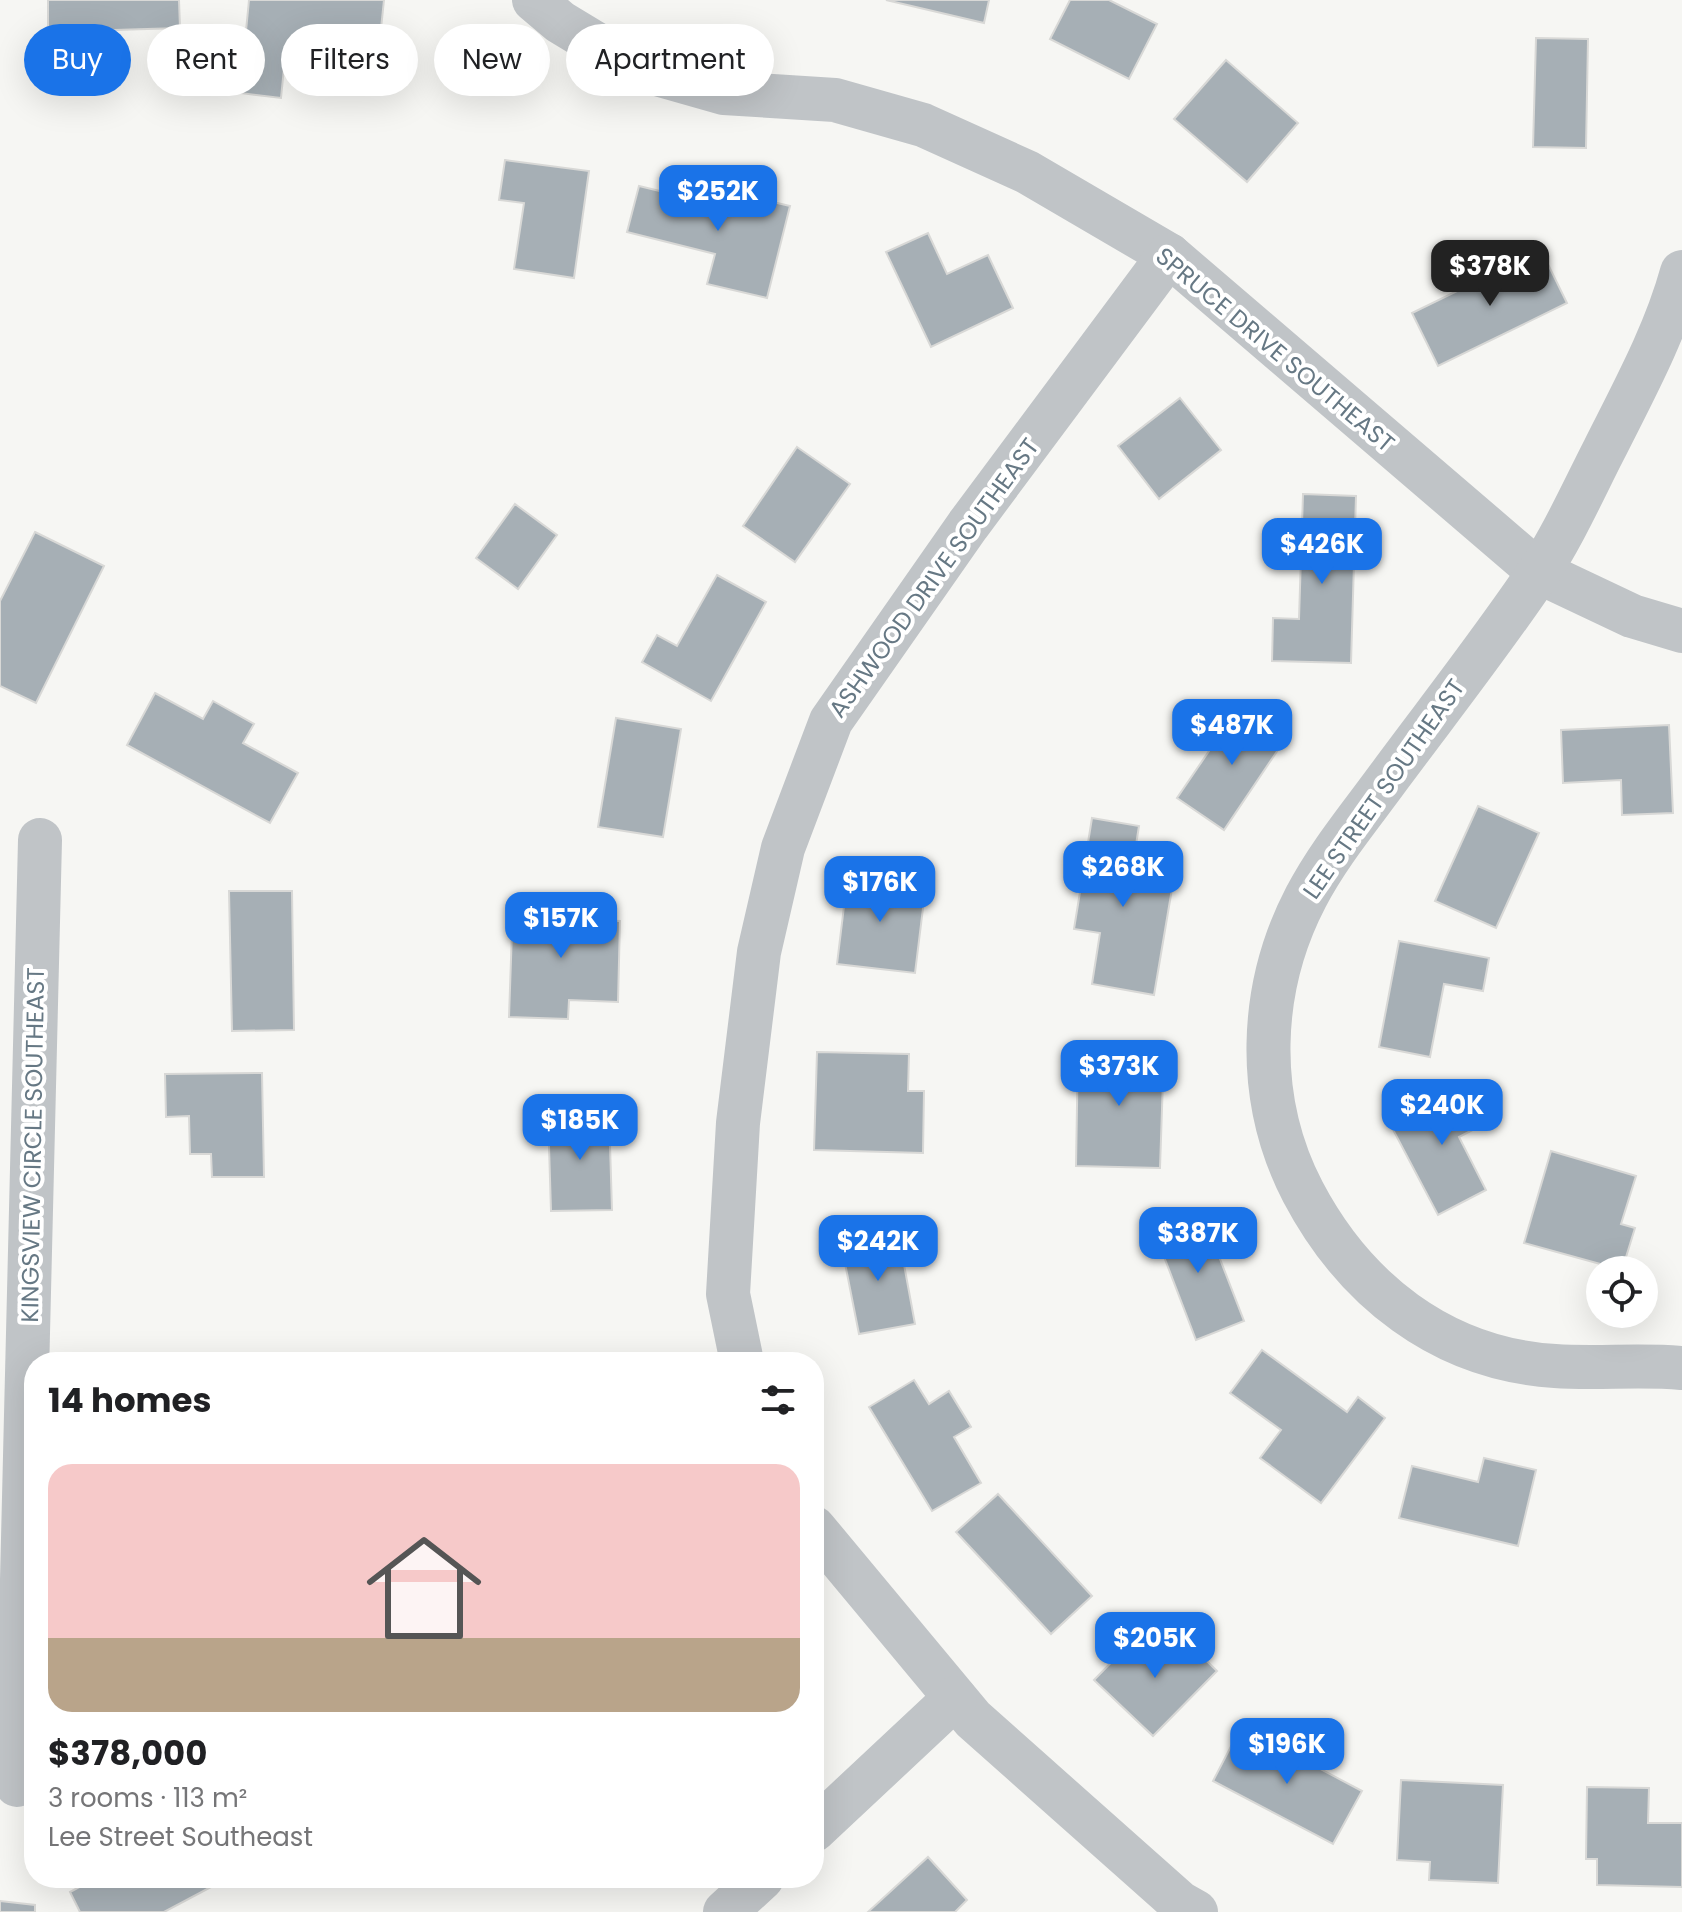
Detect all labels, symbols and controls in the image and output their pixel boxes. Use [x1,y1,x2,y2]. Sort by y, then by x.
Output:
chip: Buy [24,24,131,96]
chip: Rent [147,24,265,96]
chip: Filters [281,24,418,96]
chip: New [434,24,550,96]
chip: Apartment [566,24,774,96]
pin: $252K [662,165,774,233]
text: $252K [677,173,759,209]
street label: SPRUCE DRIVE SOUTHEAST [1149,240,1402,460]
pin: $378K [1434,240,1546,308]
text: $378K [1449,248,1531,284]
street label: ASHWOOD DRIVE SOUTHEAST [821,431,1046,724]
pin: $426K [1266,518,1378,586]
text: $426K [1280,526,1364,562]
street label: LEE STREET SOUTHEAST [1295,672,1472,905]
pin: $487K [1176,699,1288,767]
text: $487K [1190,707,1274,743]
pin: $268K [1067,841,1179,909]
text: $268K [1081,849,1165,885]
pin: $176K [824,856,936,924]
text: $176K [842,864,918,900]
pin: $157K [505,892,617,960]
text: $157K [523,900,599,936]
street label: KINGSVIEW CIRCLE SOUTHEAST [13,967,52,1323]
pin: $373K [1063,1040,1175,1108]
text: $373K [1079,1048,1159,1084]
pin: $240K [1386,1079,1498,1147]
text: $240K [1400,1087,1484,1123]
pin: $185K [524,1094,636,1162]
text: $185K [541,1102,619,1138]
pin: $387K [1142,1207,1254,1275]
pin: $242K [822,1215,934,1283]
text: $387K [1157,1215,1239,1251]
text: $242K [837,1223,919,1259]
map controls [1586,1256,1658,1328]
button: locate [1586,1256,1658,1328]
text: 14 homes [48,1376,212,1424]
icon: filters [756,1378,800,1422]
icon: home [352,1516,496,1660]
pin: $205K [1099,1612,1211,1680]
text: $205K [1113,1620,1197,1656]
pin: $196K [1231,1718,1343,1786]
text: $196K [1248,1726,1326,1762]
text: $378,000 [48,1729,207,1777]
text: 3 rooms · 113 m² [48,1780,247,1816]
text: Lee Street Southeast [48,1819,313,1855]

